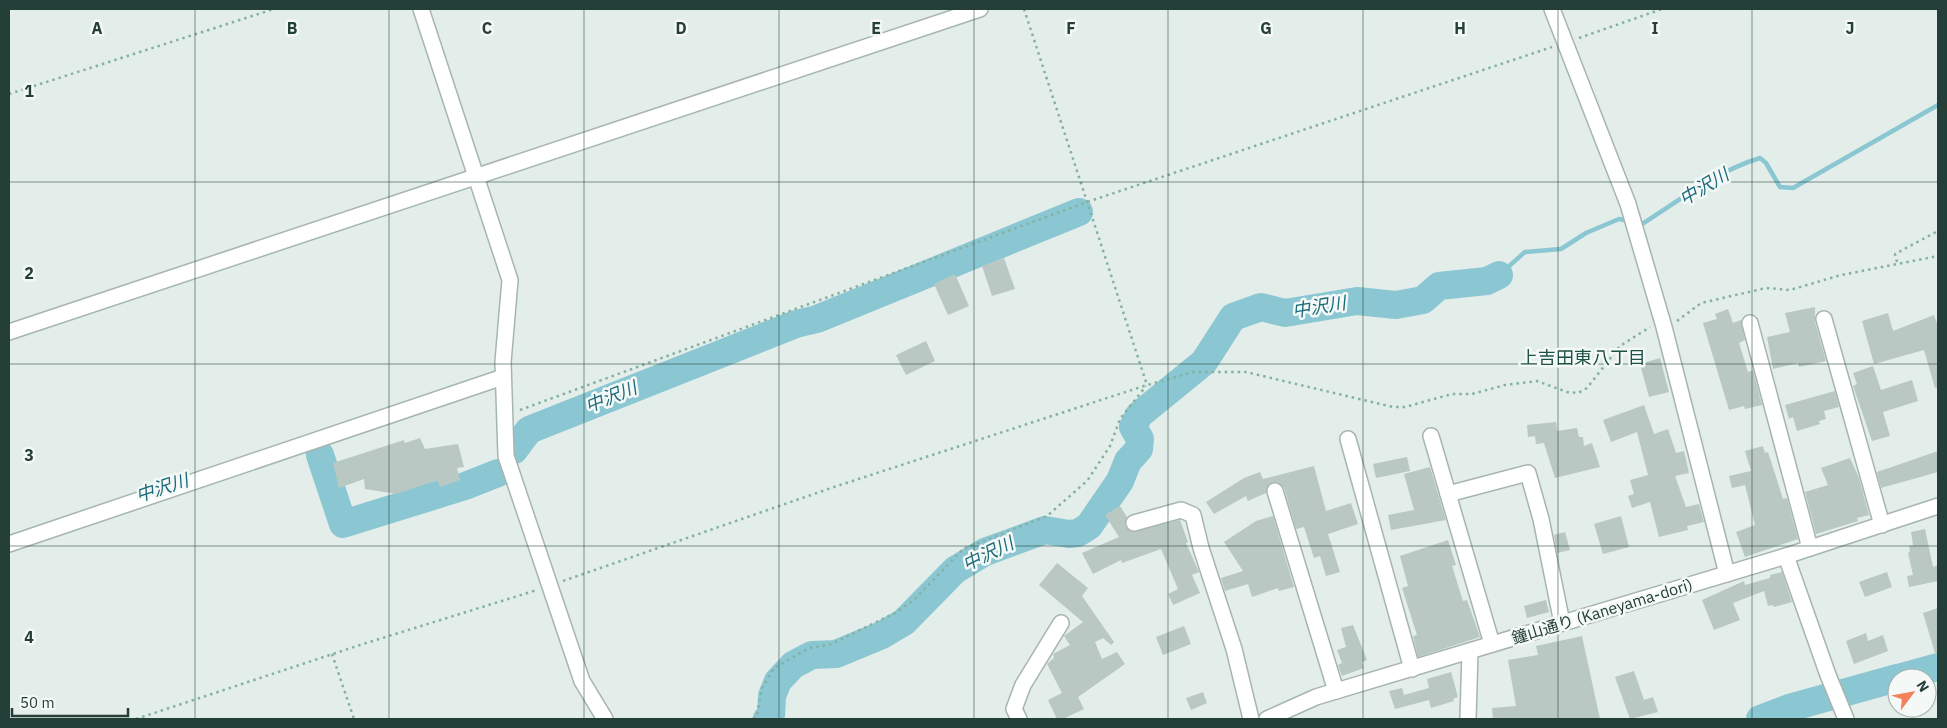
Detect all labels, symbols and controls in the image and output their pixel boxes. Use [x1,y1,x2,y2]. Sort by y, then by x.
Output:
text: A [92,18,103,38]
text: B [287,18,298,38]
text: C [482,18,492,38]
text: D [675,18,687,38]
text: E [871,18,881,38]
text: F [1066,18,1076,38]
text: G [1260,18,1272,38]
text: H [1454,18,1466,38]
text: I [1652,18,1659,38]
text: J [1846,18,1854,38]
text: 1 [24,81,34,101]
water label: 中沢川 [1675,162,1735,210]
text: 2 [24,263,34,283]
water label: 中沢川 [1290,291,1349,322]
district label: 上吉田東八丁目 [1520,346,1646,369]
water label: 中沢川 [581,375,642,417]
text: 3 [24,445,34,465]
water label: 中沢川 [133,468,193,507]
water label: 中沢川 [958,531,1019,576]
street label: 鐘山通り (Kaneyama-dori) [1509,574,1695,648]
text: 4 [24,627,34,647]
north arrow [1887,668,1937,718]
text: N [1913,677,1933,695]
scale bar [12,686,129,718]
text: 50 m [20,693,55,712]

